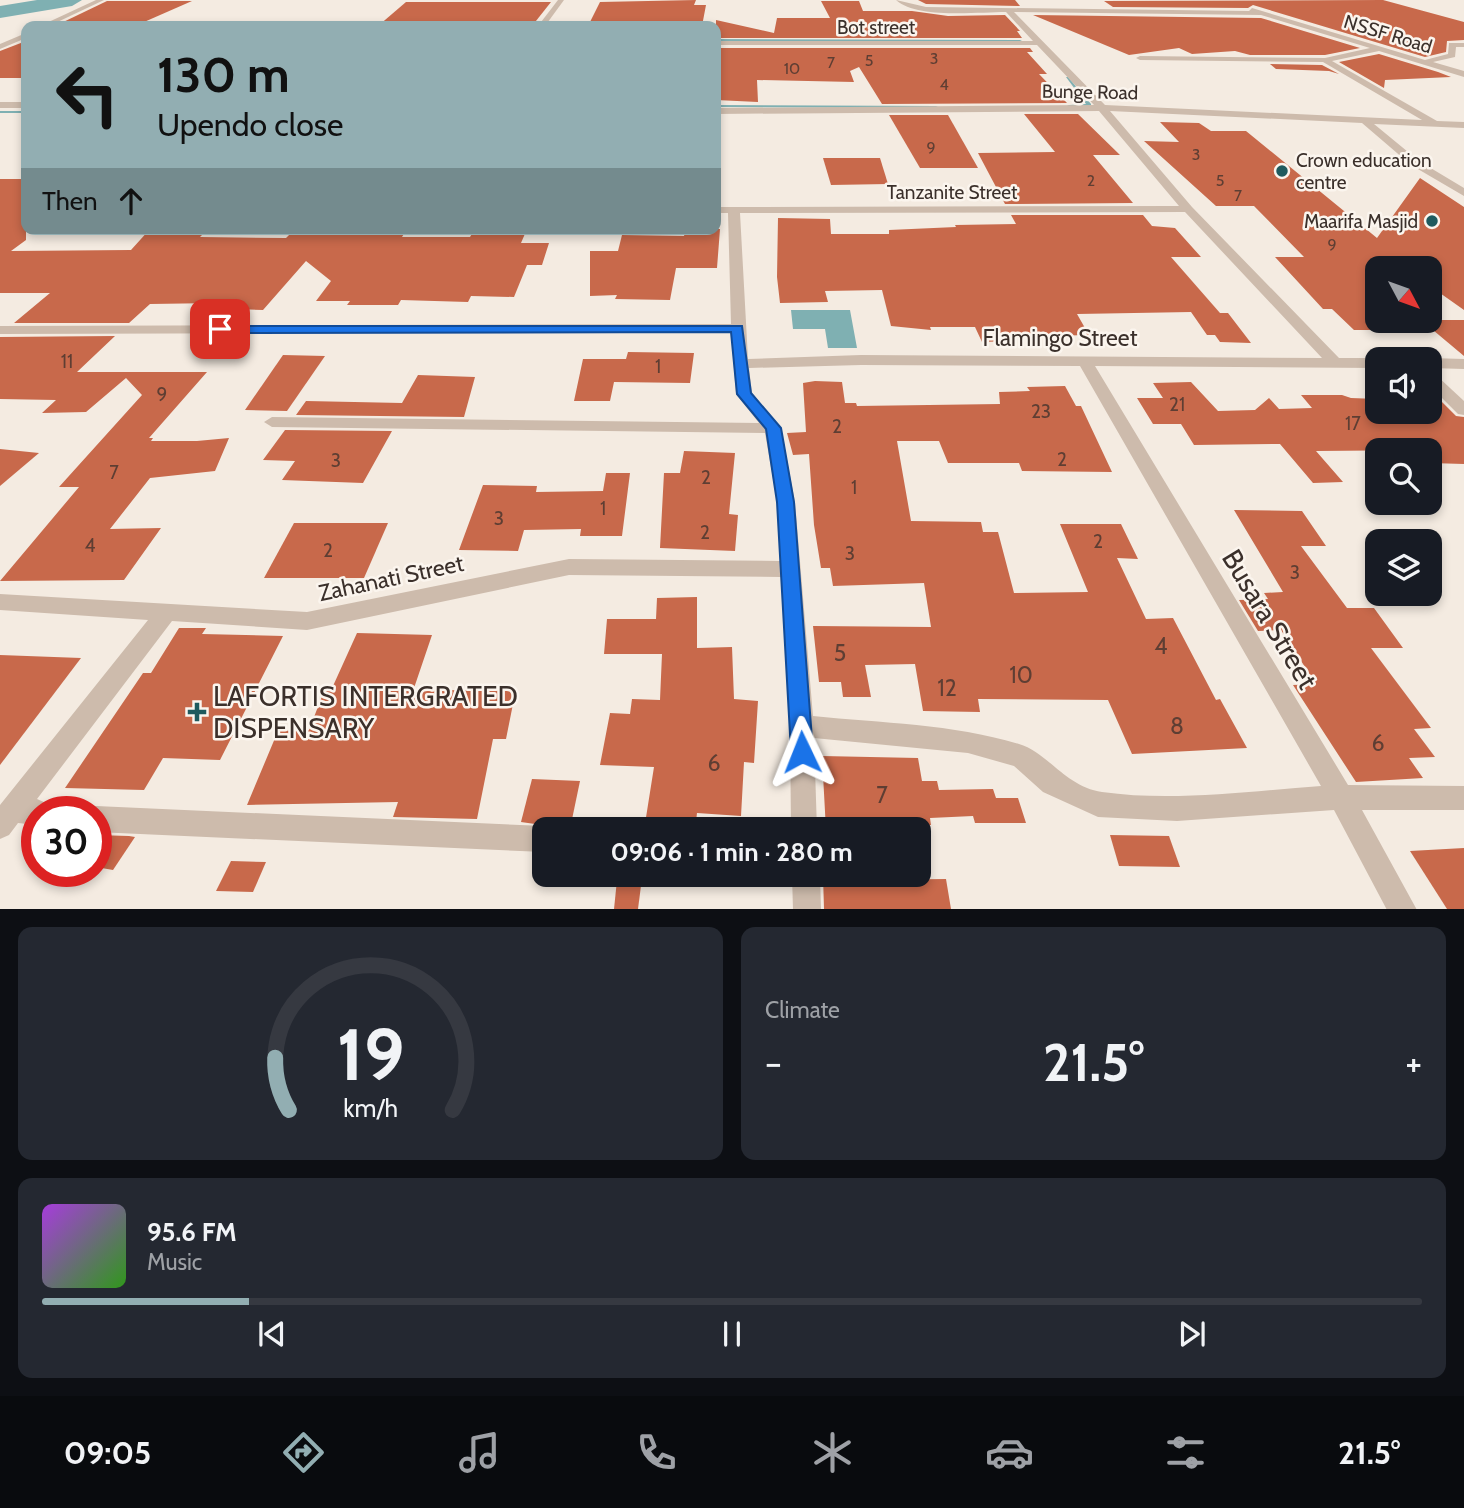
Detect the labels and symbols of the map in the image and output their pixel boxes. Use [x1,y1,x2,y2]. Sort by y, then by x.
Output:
street label: NSSF Road [1341,10,1435,58]
street label: Bot street [837,16,916,39]
house number: 3 [930,49,938,68]
house number: 5 [865,51,873,70]
house number: 7 [827,53,835,72]
house number: 10 [784,59,800,78]
house number: 4 [939,75,949,94]
street label: Bunge Road [1042,80,1138,104]
house number: 9 [926,138,936,157]
house number: 3 [1192,145,1200,164]
place label: Crown education centre [1296,149,1432,194]
marker: Crown education centre [1274,163,1290,179]
house number: 2 [1087,171,1095,190]
house number: 5 [1216,171,1224,190]
street label: Tanzanite Street [887,181,1018,204]
house number: 7 [1234,186,1242,205]
place label: Maarifa Masjid [1304,210,1418,233]
marker: Maarifa Masjid [1424,213,1440,229]
house number: 9 [1327,235,1337,254]
north arrow [1365,256,1442,332]
pin [190,299,250,359]
street label: Flamingo Street [983,324,1138,352]
house number: 11 [61,350,73,373]
house number: 1 [655,355,661,378]
house number: 9 [157,383,167,406]
house number: 21 [1169,393,1185,416]
house number: 23 [1031,400,1051,423]
house number: 17 [1345,412,1361,435]
house number: 2 [832,415,842,438]
house number: 2 [1057,448,1067,471]
house number: 3 [331,449,341,472]
house number: 7 [109,461,119,484]
house number: 2 [701,466,711,489]
house number: 1 [851,476,857,499]
house number: 1 [600,497,606,520]
house number: 3 [494,507,504,530]
house number: 2 [700,521,710,544]
house number: 2 [1093,530,1103,553]
house number: 4 [85,534,96,557]
house number: 2 [323,539,333,562]
house number: 3 [845,542,855,565]
street label: Busara Street [1215,543,1325,695]
street label: Zahanati Street [316,549,466,607]
house number: 3 [1290,561,1300,584]
house number: 4 [1154,632,1168,660]
house number: 5 [834,639,846,667]
house number: 10 [1009,661,1033,689]
house number: 12 [937,674,957,702]
place label: LAFORTIS INTERGRATED DISPENSARY [213,679,518,745]
marker: LAFORTIS INTERGRATED DISPENSARY [187,702,207,722]
house number: 8 [1170,712,1184,740]
position arrow [765,715,839,789]
house number: 6 [1371,729,1385,757]
house number: 6 [707,749,721,777]
house number: 7 [876,781,888,809]
speed limit sign: 30 [21,796,112,887]

